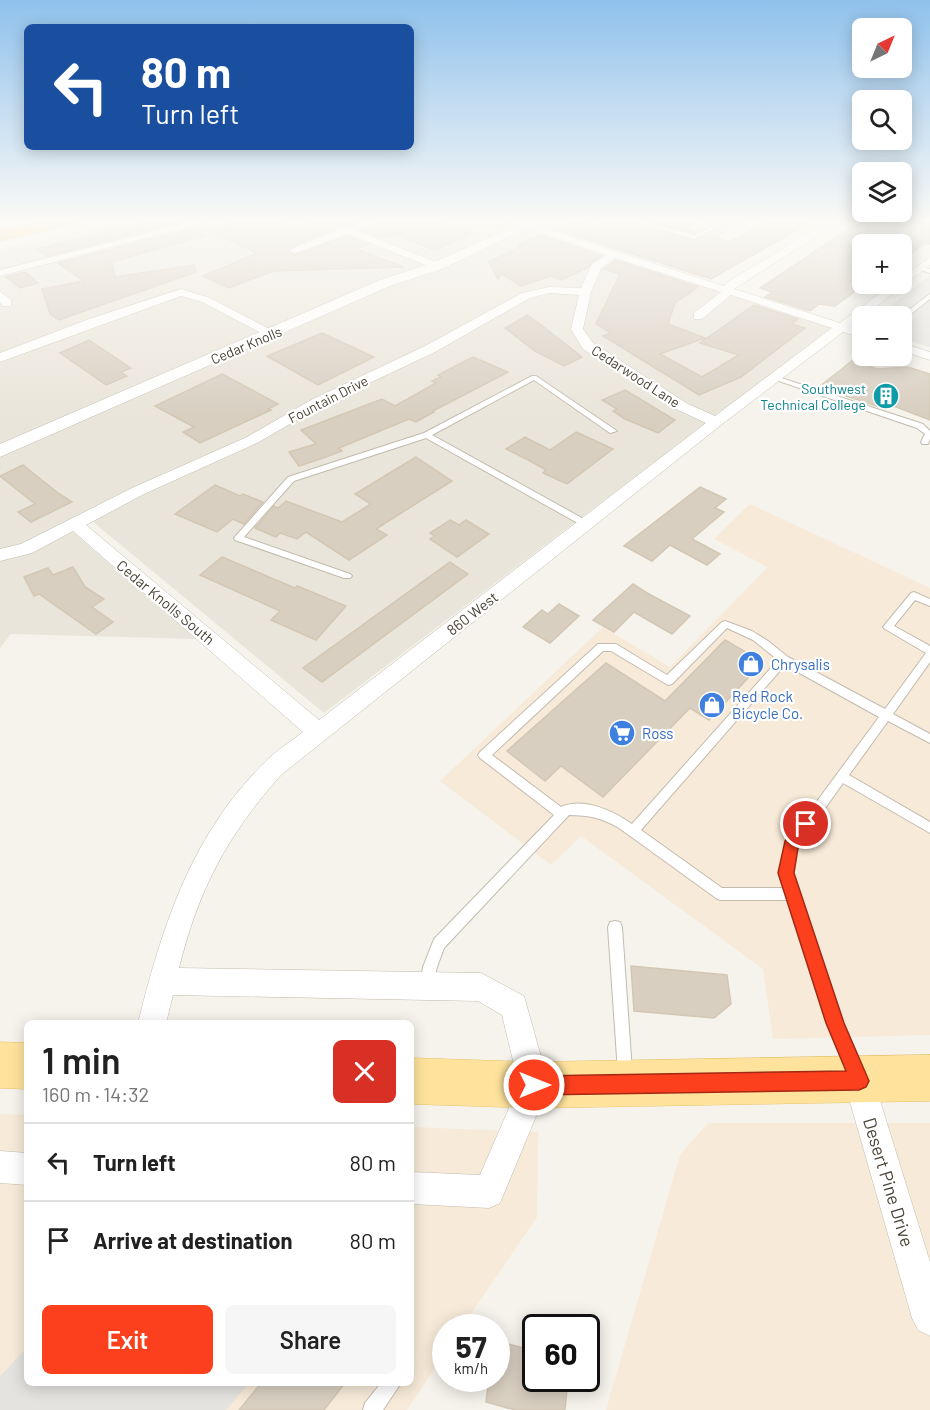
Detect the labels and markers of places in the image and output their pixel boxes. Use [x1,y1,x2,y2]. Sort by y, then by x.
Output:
place label: Southwest Technical College [760,380,866,413]
building icon: Southwest Technical College [871,381,901,411]
shop icon: Chrysalis [736,649,766,679]
place label: Chrysalis [771,655,830,673]
place label: Red Rock Bicycle Co. [732,687,803,722]
shop icon: Red Rock Bicycle Co. [697,690,727,720]
supermarket icon: Ross [607,718,637,748]
place label: Ross [642,724,674,742]
pin [780,798,831,849]

